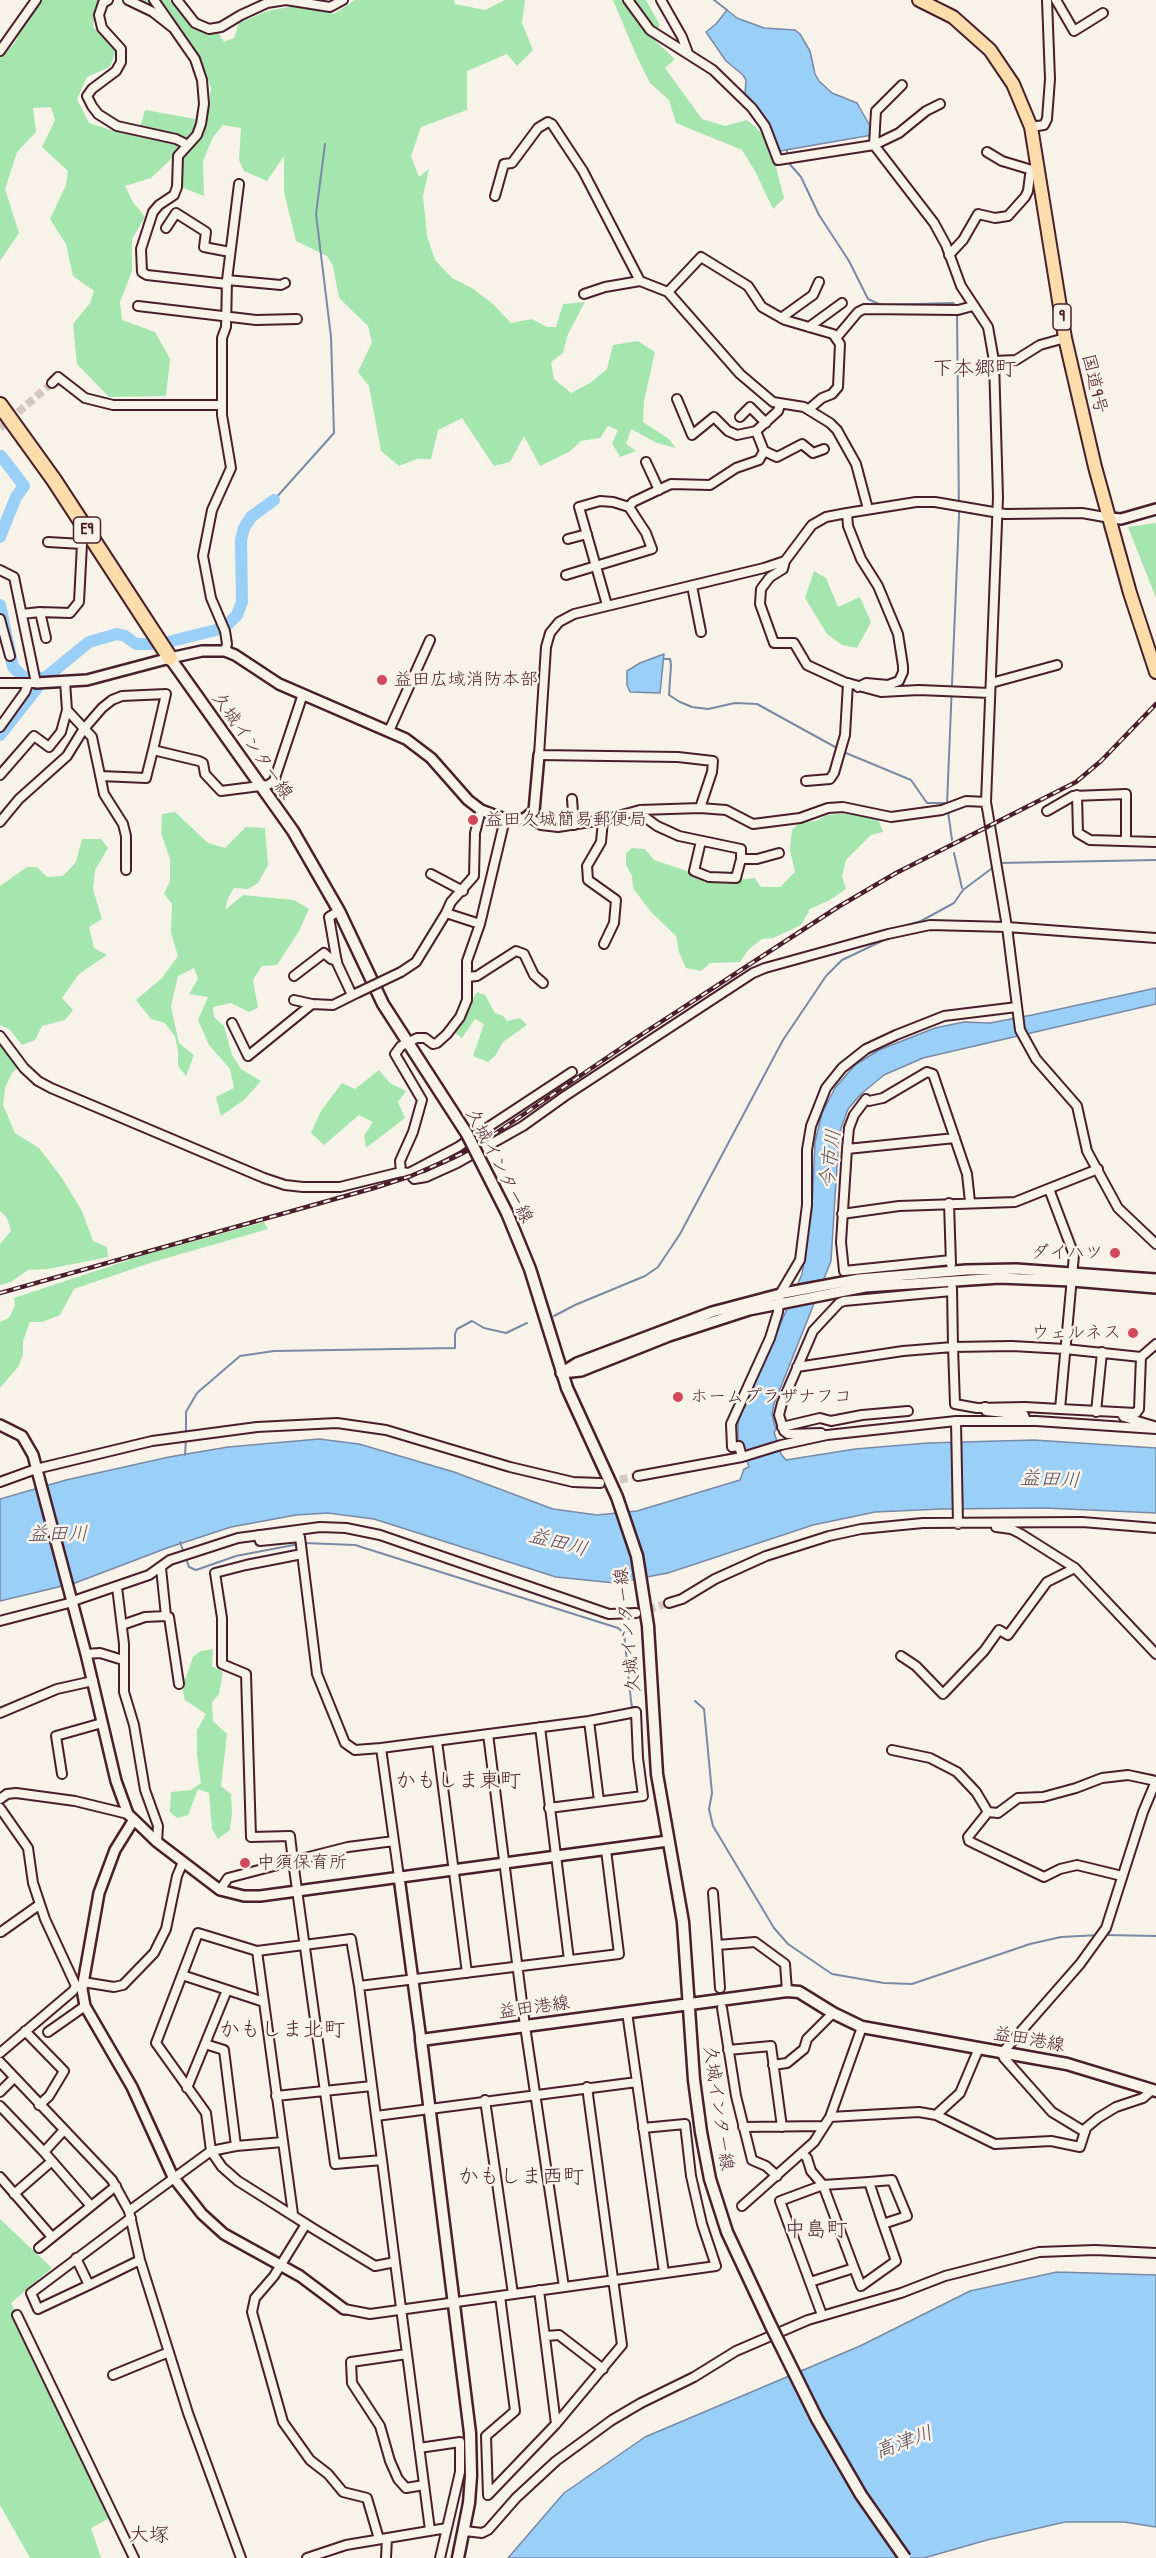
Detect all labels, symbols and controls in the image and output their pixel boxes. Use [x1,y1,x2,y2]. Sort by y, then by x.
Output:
road number: 9 [1053,304,1071,330]
street label: 国道9号 [1077,352,1111,416]
district label: 下本郷町 [932,356,1016,382]
road number: E9 [74,517,100,543]
place label: 益田広域消防本部 [394,669,538,691]
marker: 益田広域消防本部 [375,673,389,687]
street label: 久城インター線 [207,688,297,804]
place label: 益田久城簡易郵便局 [485,809,647,831]
marker: 益田久城簡易郵便局 [466,813,480,827]
street label: 久城インター線 [461,1105,537,1227]
water label: 今市川 [815,1128,847,1190]
place label: ダイハツ [1031,1242,1103,1264]
marker: ダイハツ [1108,1246,1122,1260]
place label: ウェルネス [1031,1322,1121,1344]
marker: ウェルネス [1126,1326,1140,1340]
place label: ホームプラザナフコ [690,1386,852,1408]
marker: ホームプラザナフコ [671,1390,685,1404]
water label: 益田川 [1019,1466,1081,1494]
water label: 益田川 [28,1523,88,1547]
water label: 益田川 [526,1524,590,1562]
street label: 久城インター線 [611,1566,645,1694]
district label: かもしま東町 [395,1768,521,1794]
place label: 中須保育所 [257,1852,347,1874]
marker: 中須保育所 [238,1856,252,1870]
street label: 益田港線 [497,1992,571,2024]
district label: かもしま北町 [219,2017,345,2043]
street label: 益田港線 [992,2023,1066,2057]
street label: 久城インター線 [699,2044,737,2172]
district label: かもしま西町 [458,2164,584,2190]
district label: 中島町 [785,2217,847,2243]
water label: 高津川 [872,2421,936,2465]
district label: 大塚 [129,2524,169,2548]

